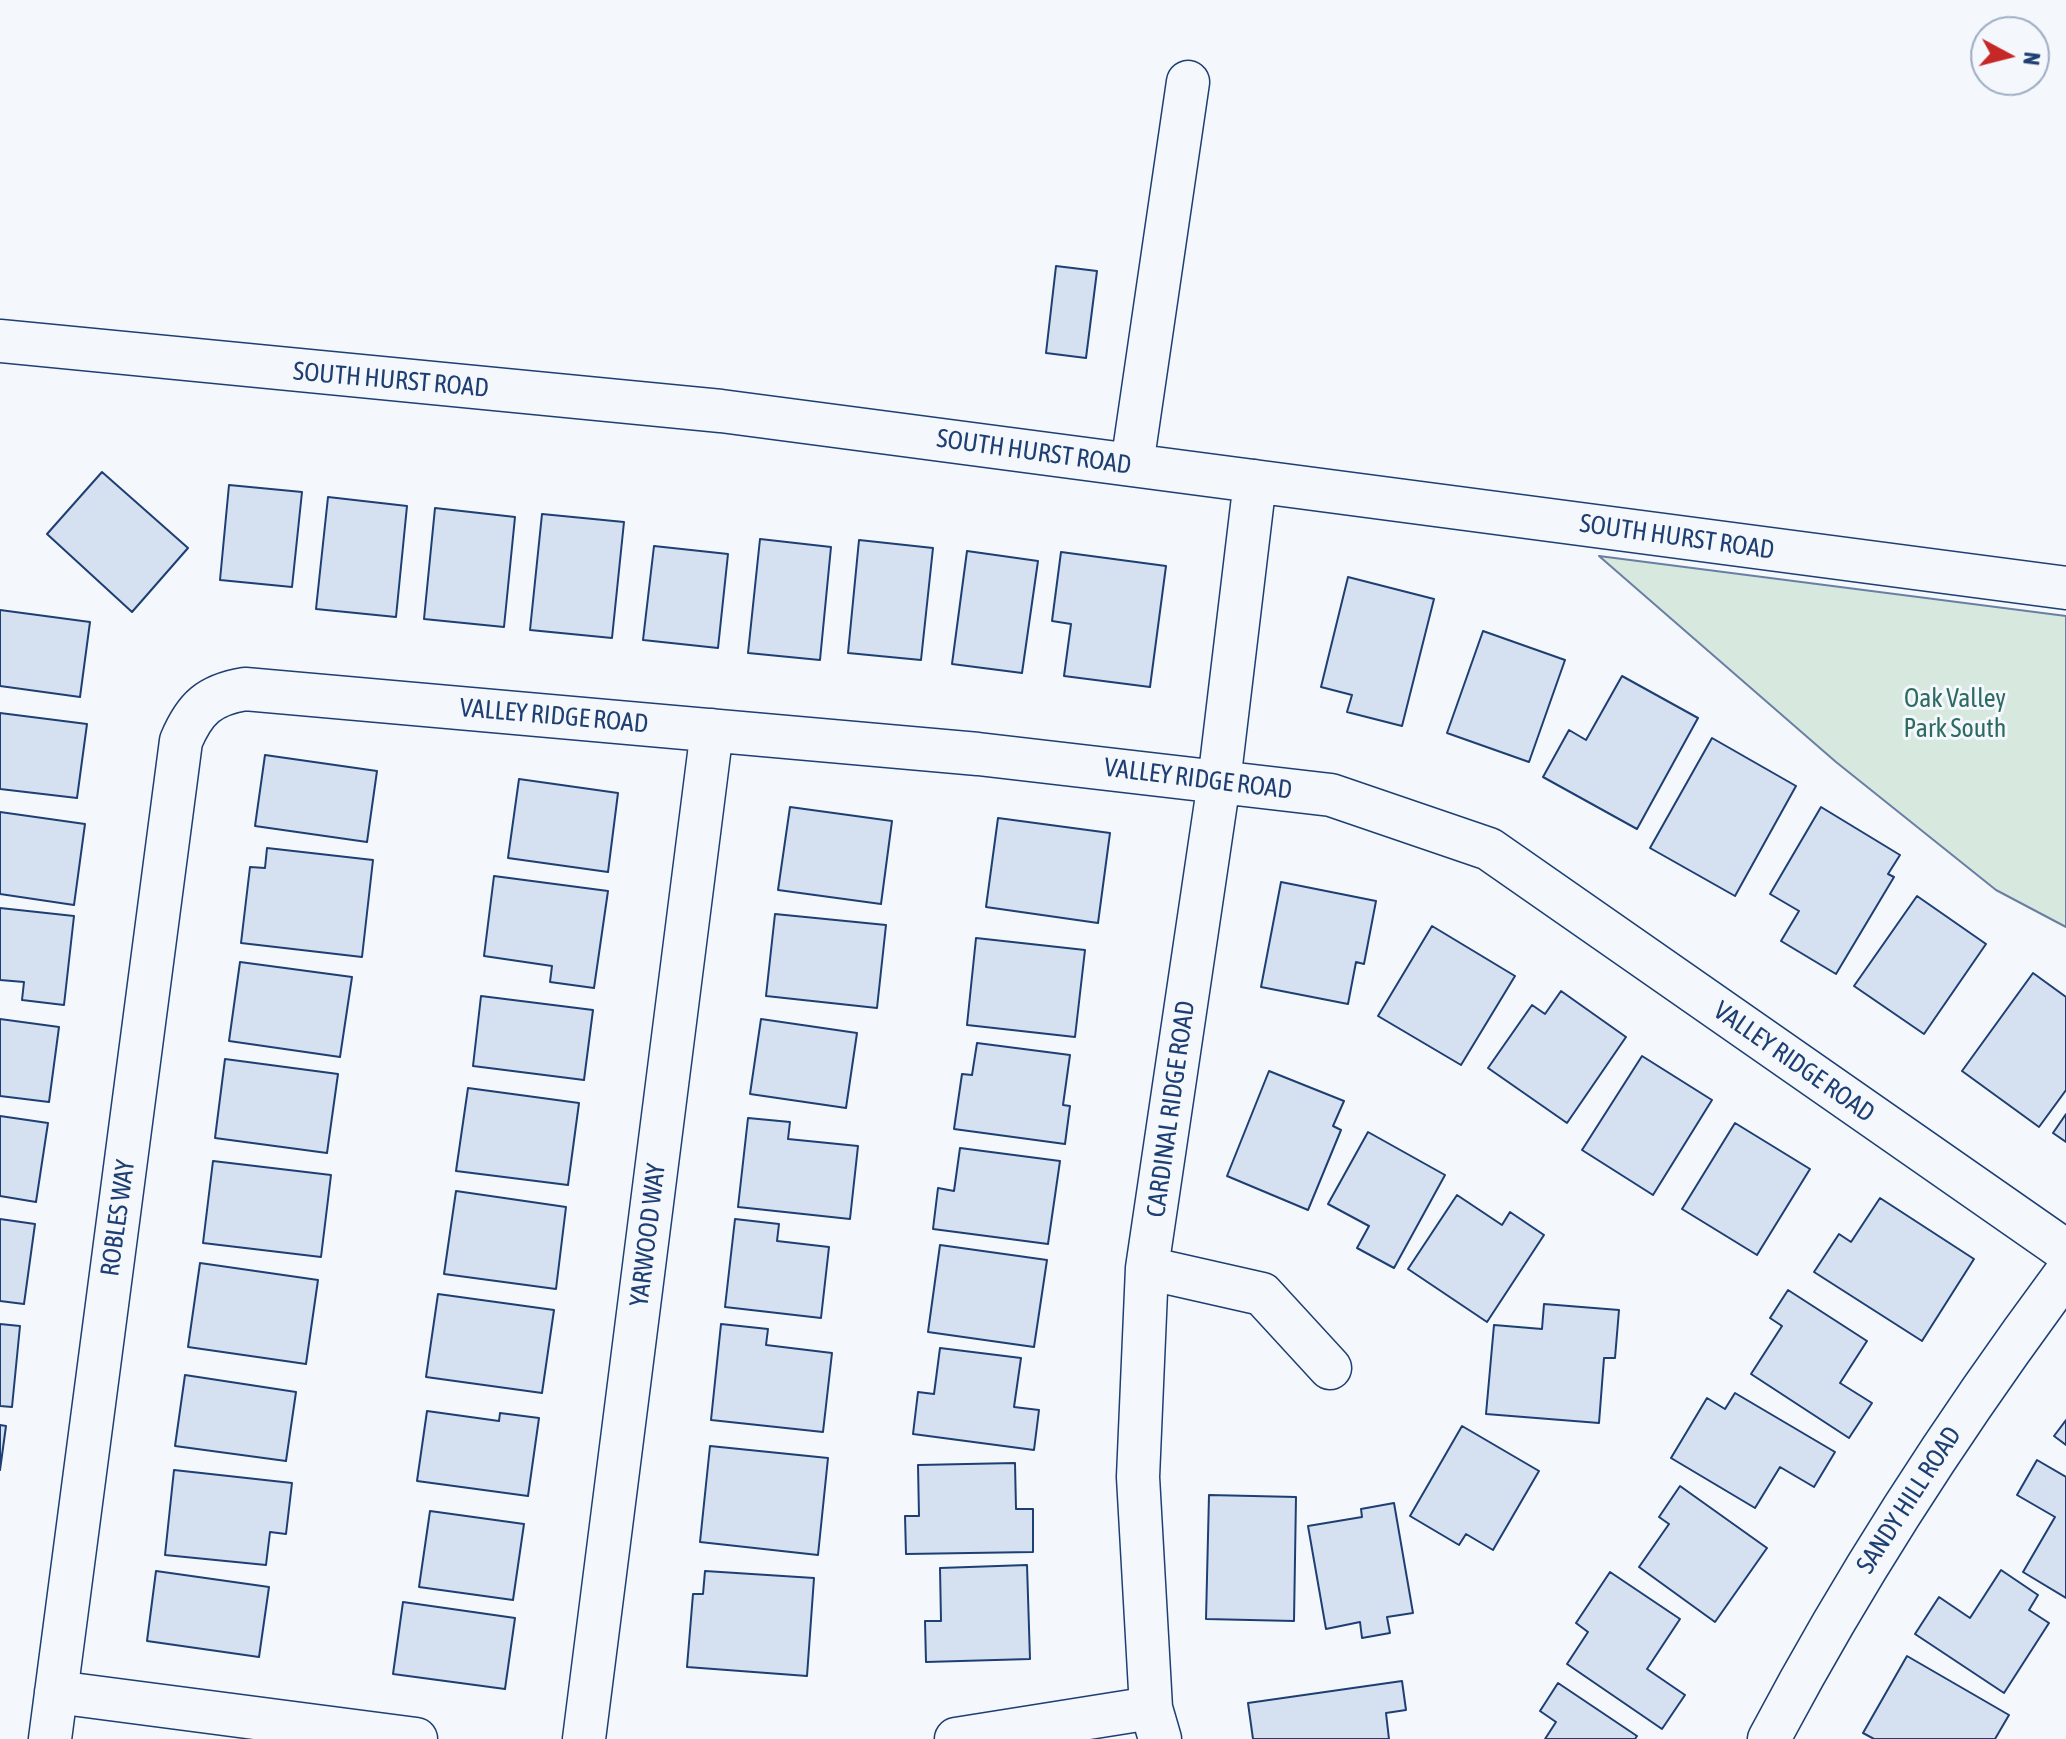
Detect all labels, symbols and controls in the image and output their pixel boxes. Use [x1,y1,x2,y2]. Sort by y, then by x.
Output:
north arrow [1970,16,2050,96]
text: N [2018,51,2046,67]
street label: SOUTH HURST ROAD [292,356,490,404]
street label: SOUTH HURST ROAD [935,423,1133,481]
street label: SOUTH HURST ROAD [1578,508,1776,566]
park label: Oak Valley Park South [1904,683,2006,744]
street label: VALLEY RIDGE ROAD [458,692,650,740]
street label: VALLEY RIDGE ROAD [1102,752,1294,806]
street label: VALLEY RIDGE ROAD [1708,995,1880,1129]
street label: CARDINAL RIDGE ROAD [1140,999,1202,1219]
street label: ROBLES WAY [94,1158,142,1278]
street label: YARWOOD WAY [624,1162,672,1308]
street label: SANDY HILL ROAD [1850,1421,1968,1579]

